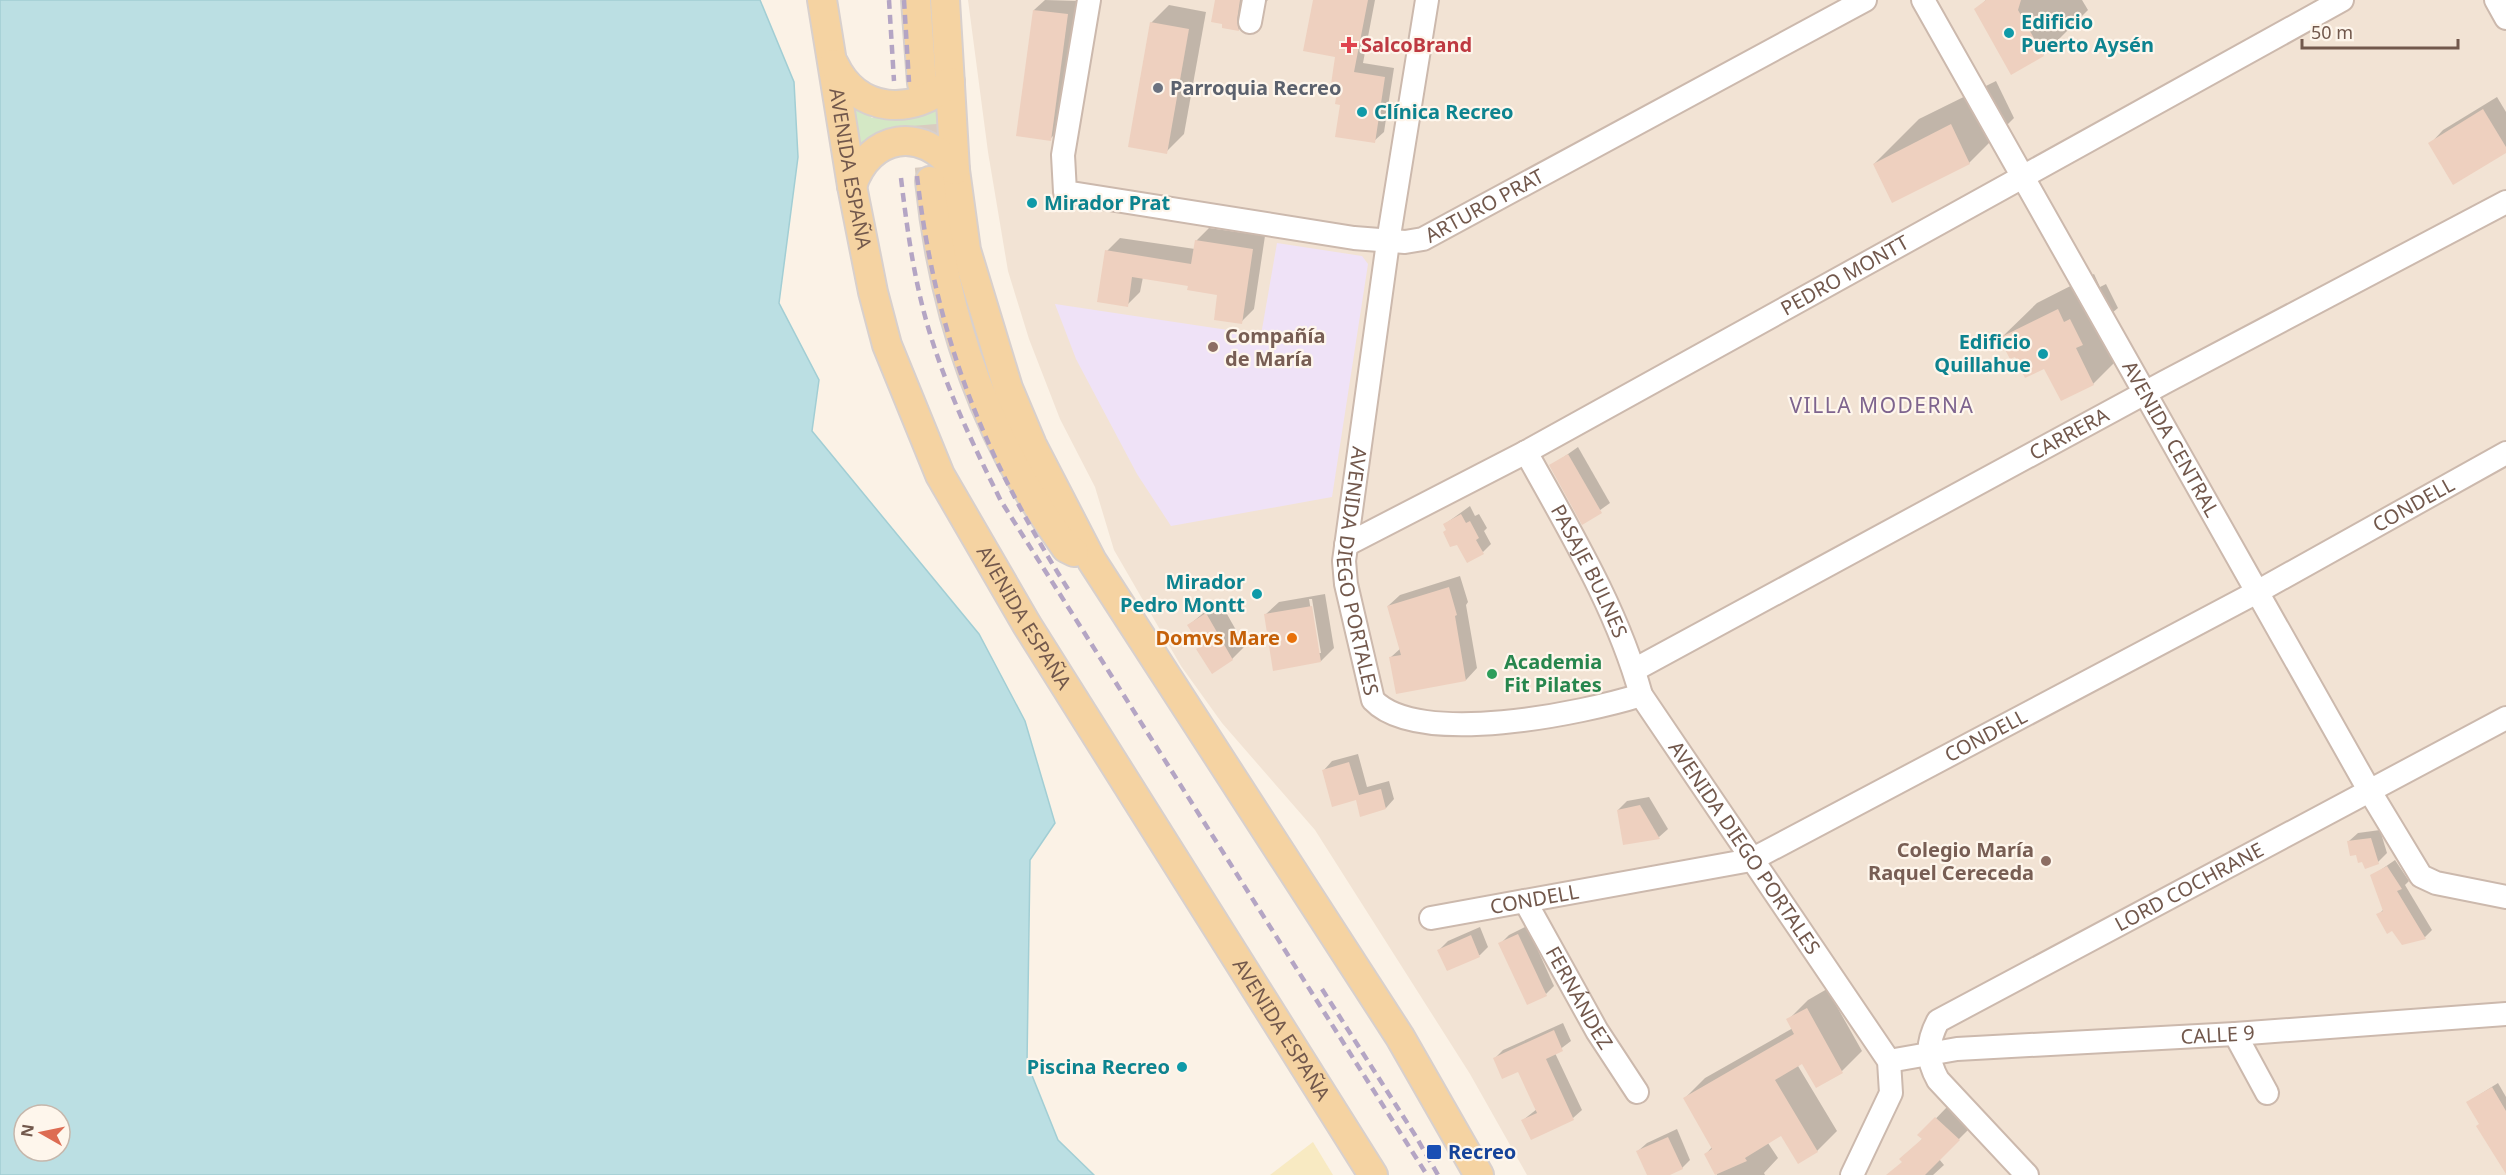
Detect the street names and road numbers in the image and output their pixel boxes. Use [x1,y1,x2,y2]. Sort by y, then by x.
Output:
street label: AVENIDA ESPAÑA [823,86,878,252]
street label: ARTURO PRAT [1420,162,1548,249]
street label: PEDRO MONTT [1776,229,1913,321]
street label: AVENIDA CENTRAL [2116,356,2226,522]
street label: CARRERA [2024,401,2114,466]
street label: AVENIDA DIEGO PORTALES [1331,445,1385,698]
street label: CONDELL [2367,471,2459,538]
street label: PASAJE BULNES [1545,499,1634,642]
street label: AVENIDA ESPAÑA [971,540,1078,694]
street label: CONDELL [1940,702,2032,768]
street label: AVENIDA DIEGO PORTALES [1663,735,1827,960]
street label: LORD COCHRANE [2110,836,2268,937]
street label: CONDELL [1488,877,1581,920]
street label: FERNÁNDEZ [1540,941,1619,1054]
street label: AVENIDA ESPAÑA [1227,953,1337,1106]
street label: CALLE 9 [2180,1019,2256,1050]

